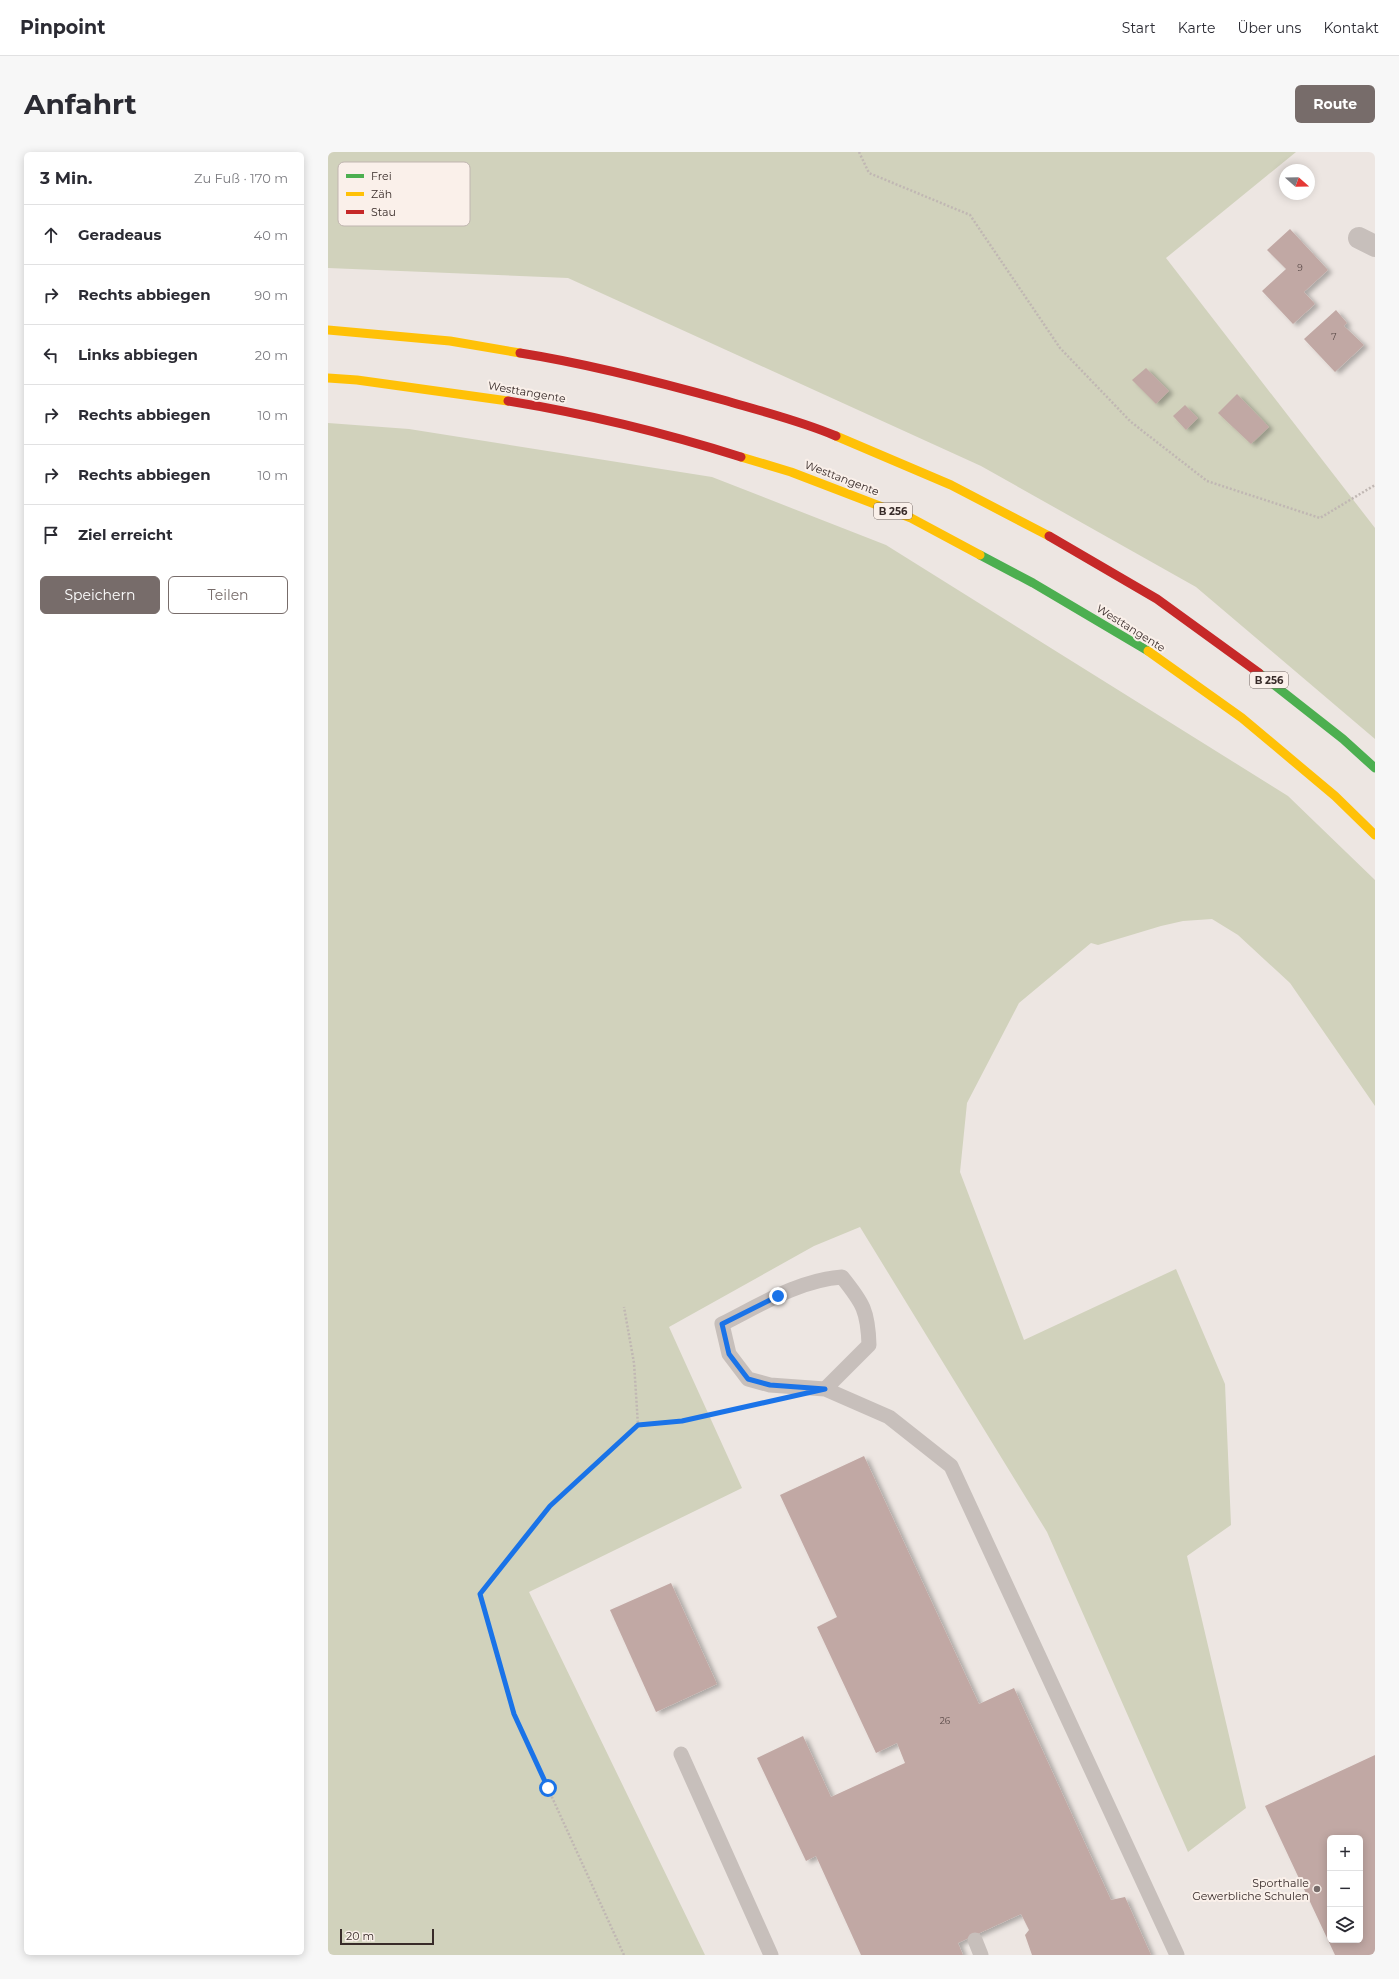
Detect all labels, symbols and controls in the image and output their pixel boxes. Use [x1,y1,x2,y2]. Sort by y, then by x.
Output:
text: Pinpoint [20,16,105,39]
text: Start [1122,19,1156,37]
text: Karte [1178,19,1215,37]
text: Über uns [1237,19,1301,37]
text: Kontakt [1323,19,1379,37]
button: Route [1295,85,1375,123]
text: Anfahrt [24,87,137,121]
legend [338,162,470,226]
north arrow [1279,164,1315,200]
text: 3 Min. [40,168,92,188]
text: Frei [371,169,392,183]
text: Zu Fuß · 170 m [194,170,288,186]
text: Zäh [371,187,392,201]
text: Stau [371,205,396,219]
icon: ahead [40,224,62,246]
text: Geradeaus [78,225,161,244]
text: 40 m [254,227,288,243]
house number: 9 [1297,262,1303,273]
icon: right [40,284,62,306]
text: Rechts abbiegen [78,285,211,304]
text: 90 m [254,287,288,303]
house number: 7 [1331,331,1337,342]
icon: left [40,344,62,366]
text: Links abbiegen [78,345,198,364]
text: 20 m [255,347,288,363]
street label: Westtangente [487,378,567,406]
icon: right [40,404,62,426]
text: Rechts abbiegen [78,405,211,424]
text: 10 m [258,407,288,423]
street label: Westtangente [803,457,882,499]
icon: right [40,464,62,486]
text: Rechts abbiegen [78,465,211,484]
text: 10 m [258,467,288,483]
road number: B 256 [874,503,912,519]
icon: arrive [40,524,62,546]
text: Ziel erreicht [78,525,173,544]
button: Speichern [40,576,160,614]
button: Teilen [168,576,288,614]
street label: Westtangente [1094,601,1168,655]
road number: B 256 [1250,672,1288,688]
route end [769,1287,787,1305]
house number: 26 [940,1715,951,1726]
route start [539,1779,557,1797]
map controls [1327,1835,1363,1943]
button: + [1327,1835,1363,1871]
button: − [1327,1871,1363,1907]
place label: Sporthalle Gewerbliche Schulen [1192,1876,1309,1903]
marker: Sporthalle Gewerbliche Schulen [1312,1884,1322,1894]
button: layers [1327,1907,1363,1943]
scale bar [340,1927,434,1946]
text: 20 m [346,1929,374,1943]

